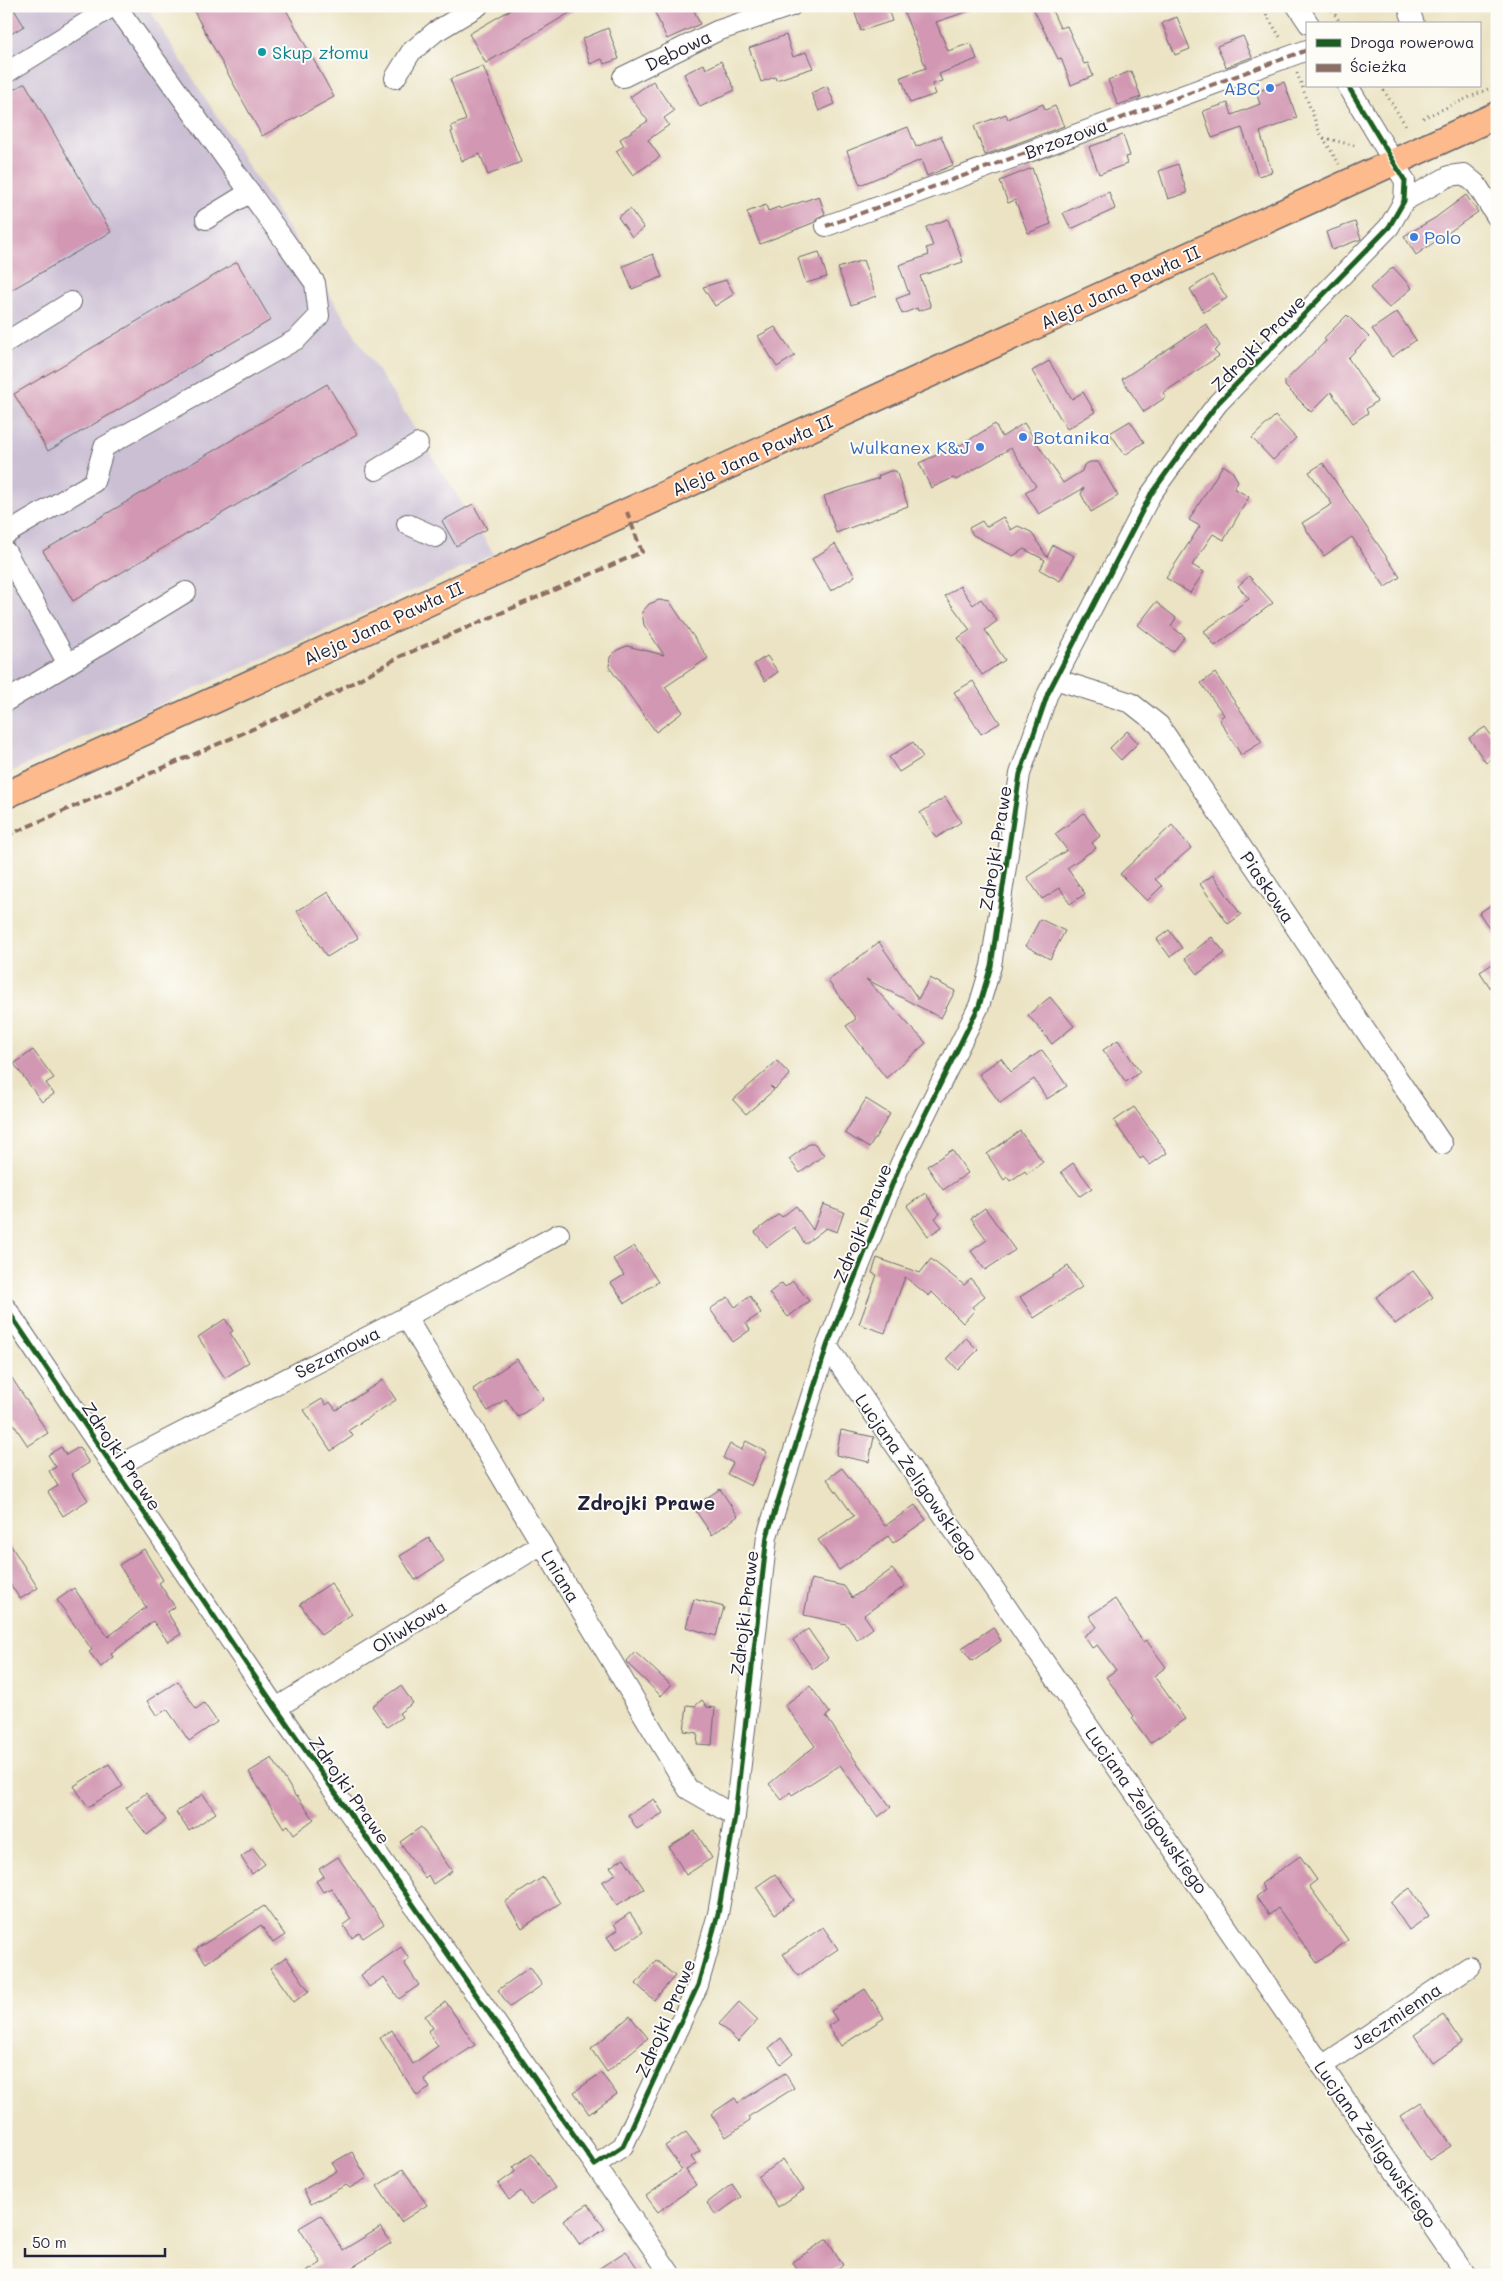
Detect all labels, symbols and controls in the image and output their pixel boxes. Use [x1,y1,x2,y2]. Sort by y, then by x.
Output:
legend [1306,22,1480,88]
street label: Dębowa [641,24,715,76]
text: Droga rowerowa [1350,32,1474,52]
place label: Skup złomu [272,40,369,64]
marker: Skup złomu [256,46,268,58]
text: Ścieżka [1350,56,1407,76]
place label: ABC [1224,76,1260,100]
marker: ABC [1264,82,1276,94]
street label: Brzozowa [1021,112,1111,164]
place label: Polo [1424,225,1461,249]
marker: Polo [1408,231,1420,243]
street label: Aleja Jana Pawła II [1036,239,1204,335]
street label: Zdrojki Prawe [1205,289,1311,397]
street label: Aleja Jana Pawła II [668,409,836,501]
place label: Botanika [1033,425,1110,449]
marker: Botanika [1017,431,1029,443]
place label: Wulkanex K&J [849,435,970,459]
marker: Wulkanex K&J [974,441,986,453]
street label: Aleja Jana Pawła II [299,575,467,671]
street label: Zdrojki Prawe [973,784,1017,912]
street label: Piaskowa [1235,846,1301,928]
street label: Zdrojki Prawe [827,1160,897,1286]
street label: Sezamowa [290,1320,384,1384]
street label: Lucjana Żeligowskiego [850,1389,984,1565]
street label: Zdrojki Prawe [77,1397,167,1515]
district label: Zdrojki Prawe [577,1490,715,1515]
street label: Lniana [536,1545,586,1607]
street label: Zdrojki Prawe [724,1549,764,1677]
street label: Oliwkowa [367,1594,451,1658]
street label: Lucjana Żeligowskiego [1080,1722,1214,1898]
street label: Zdrojki Prawe [304,1731,396,1849]
street label: Zdrojki Prawe [629,1955,701,2081]
street label: Jęczmienna [1346,1977,1446,2055]
street label: Lucjana Żeligowskiego [1309,2056,1443,2232]
scale bar [25,2226,165,2258]
text: 50 m [32,2232,67,2252]

